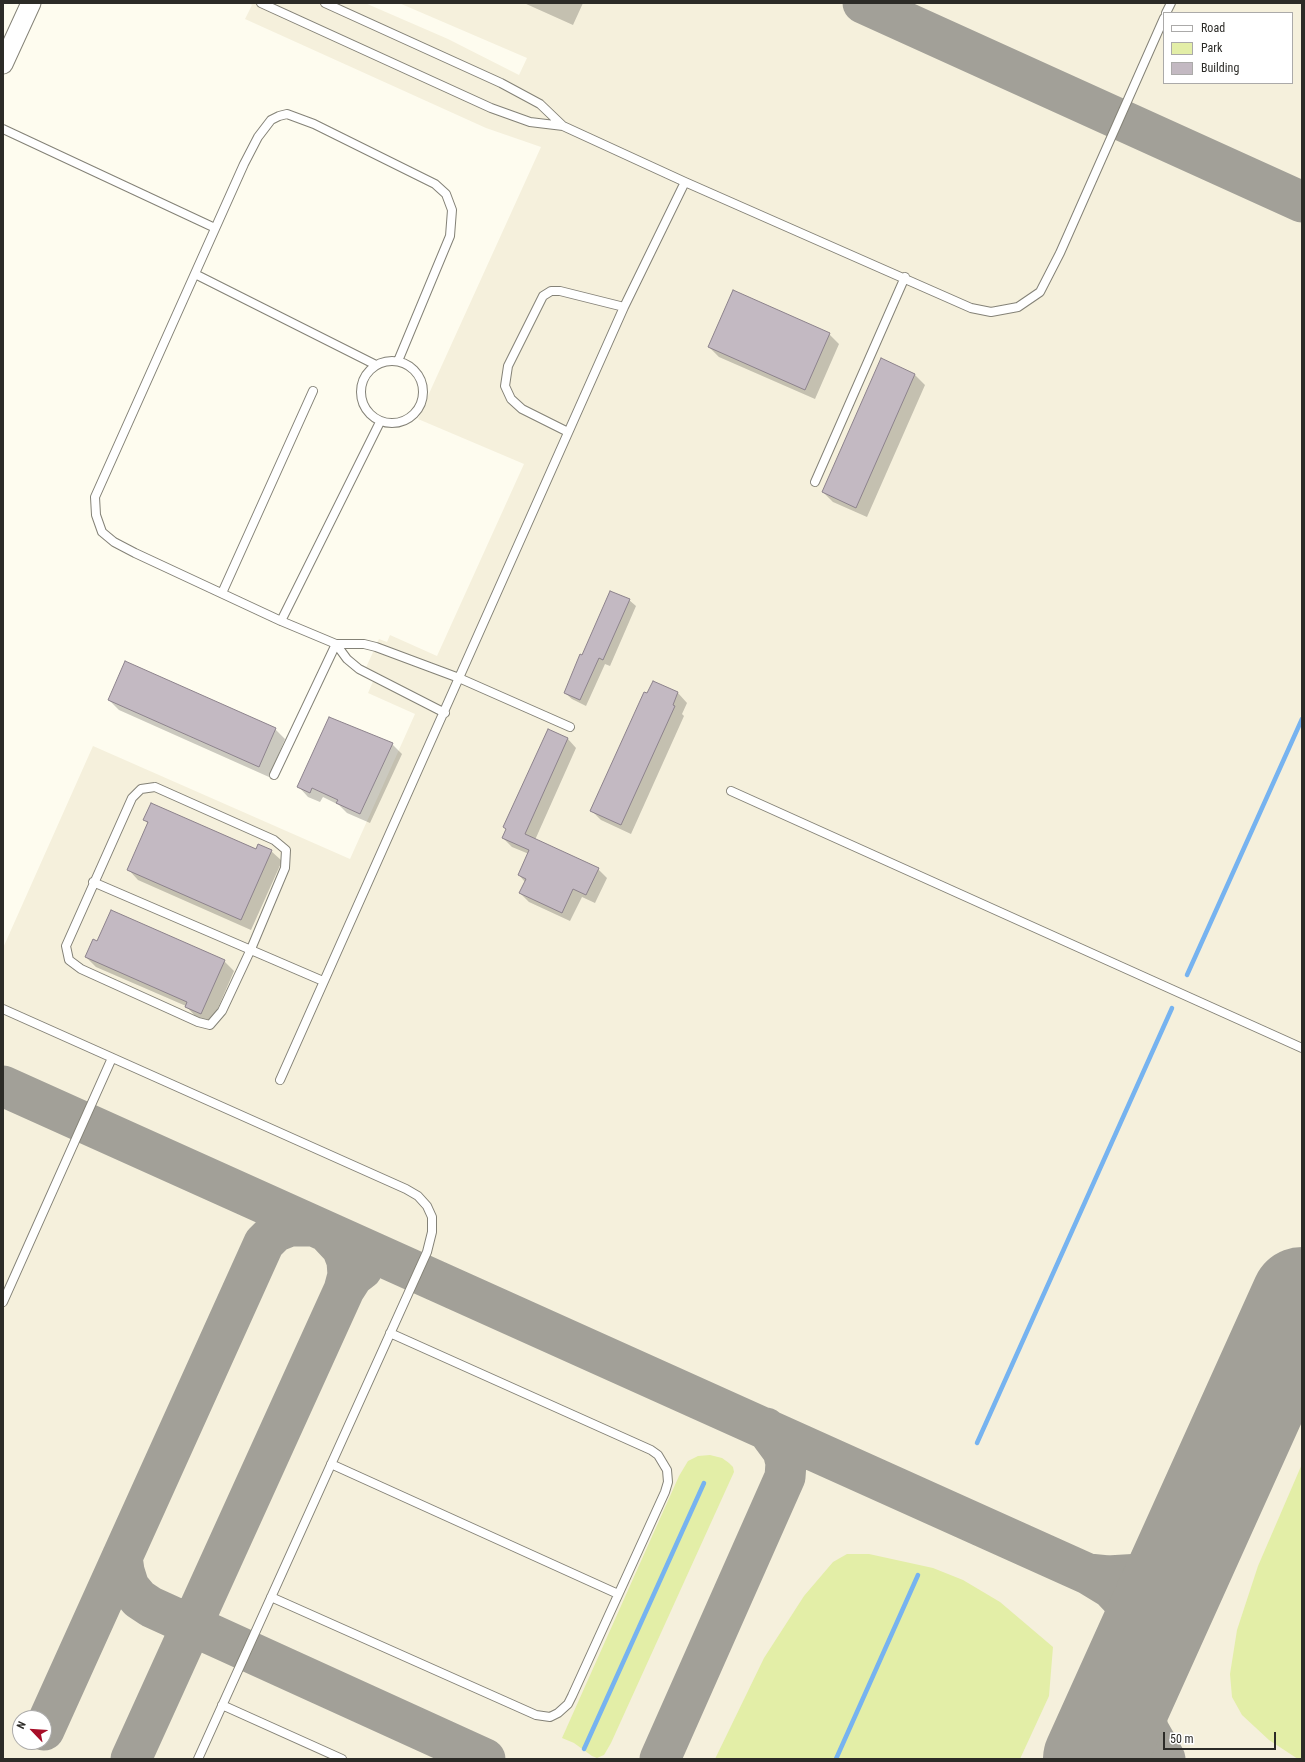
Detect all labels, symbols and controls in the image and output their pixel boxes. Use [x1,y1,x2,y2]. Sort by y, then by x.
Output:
legend [1163,12,1293,84]
text: Road [1201,21,1225,35]
text: Park [1201,41,1222,55]
text: Building [1201,61,1239,75]
north arrow [12,1710,52,1750]
text: N [14,1719,29,1731]
scale bar [1165,1724,1278,1750]
text: 50 m [1170,1732,1194,1746]

